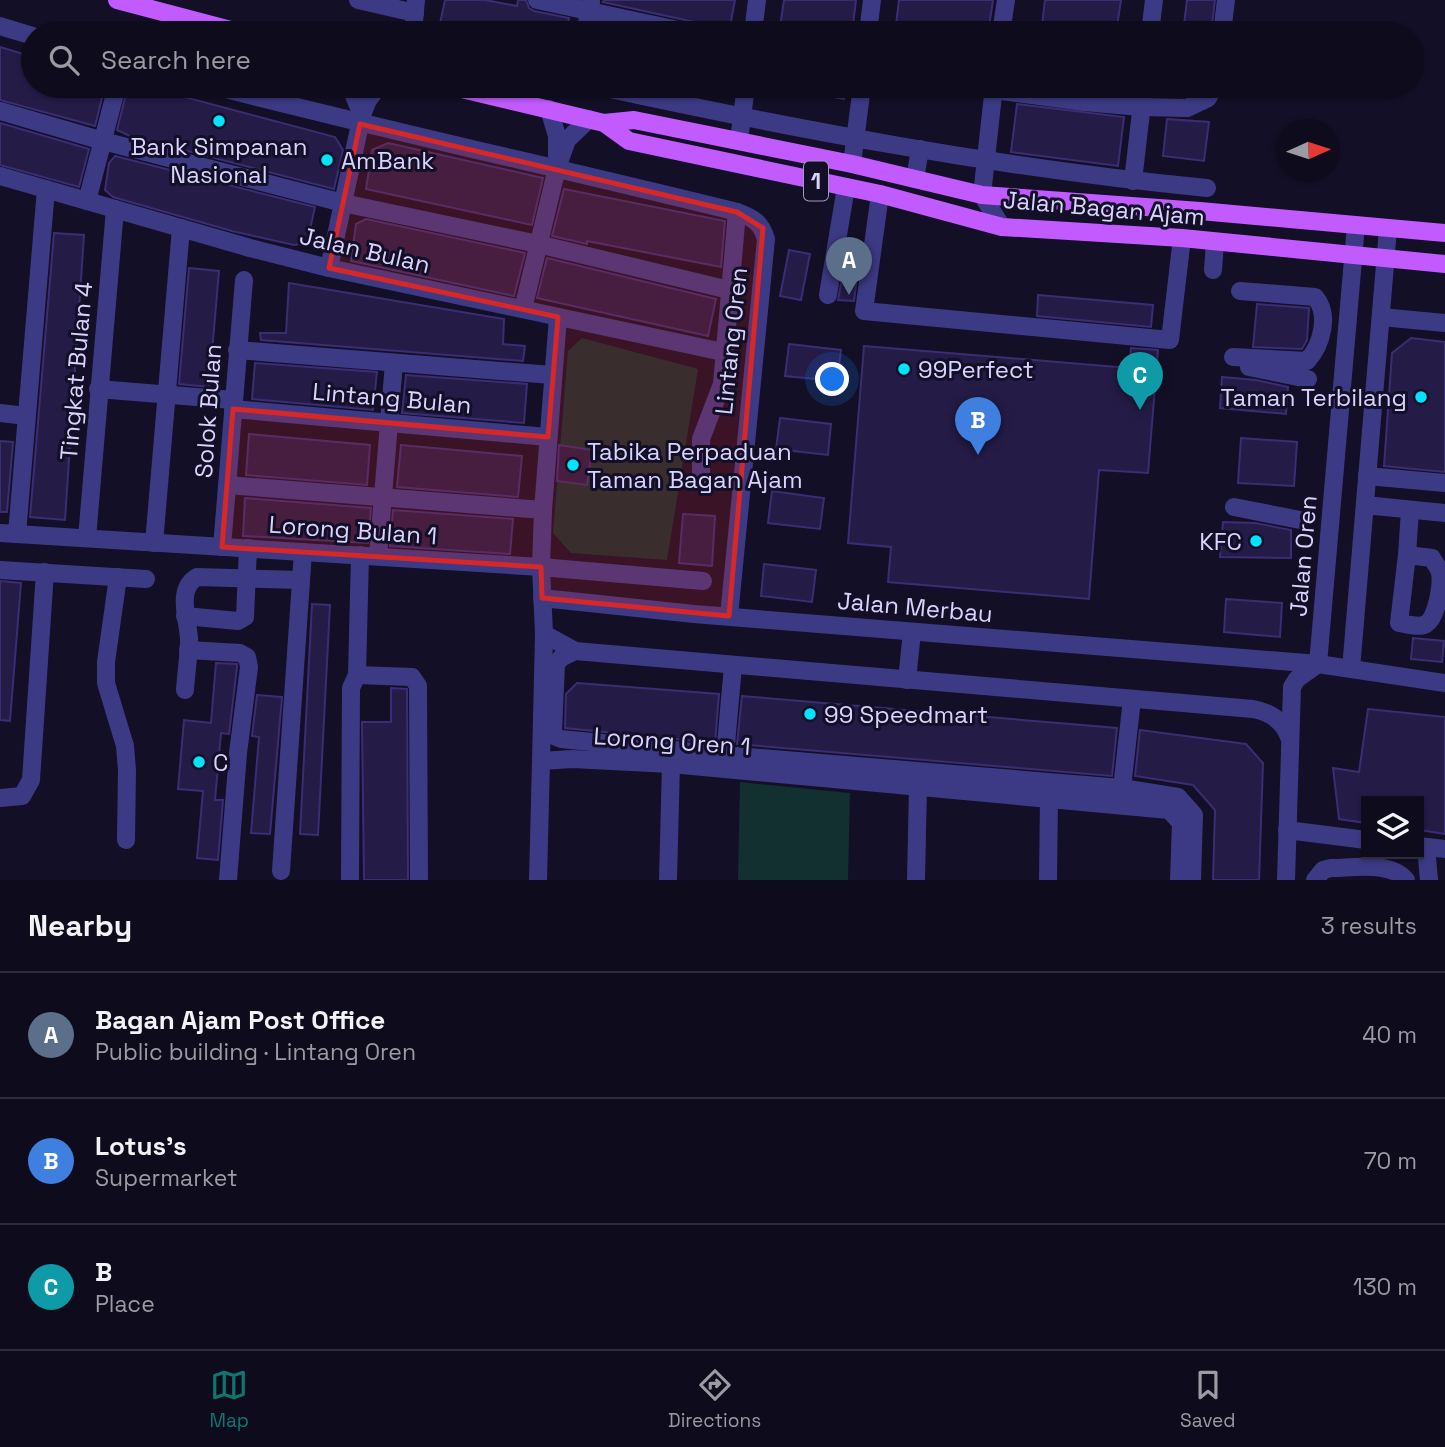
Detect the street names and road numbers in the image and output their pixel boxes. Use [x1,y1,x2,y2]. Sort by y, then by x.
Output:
road number: 1 [804,162,828,200]
street label: Jalan Bagan Ajam [1002,184,1206,232]
street label: Jalan Bulan [297,220,433,280]
street label: Lintang Oren [708,266,754,416]
street label: Tingkat Bulan 4 [53,281,99,461]
street label: Solok Bulan [188,343,228,479]
street label: Lintang Bulan [311,376,473,420]
street label: Jalan Oren [1282,494,1324,618]
street label: Lorong Bulan 1 [268,509,438,551]
street label: Jalan Merbau [836,585,994,629]
street label: Lorong Oren 1 [592,720,752,762]

